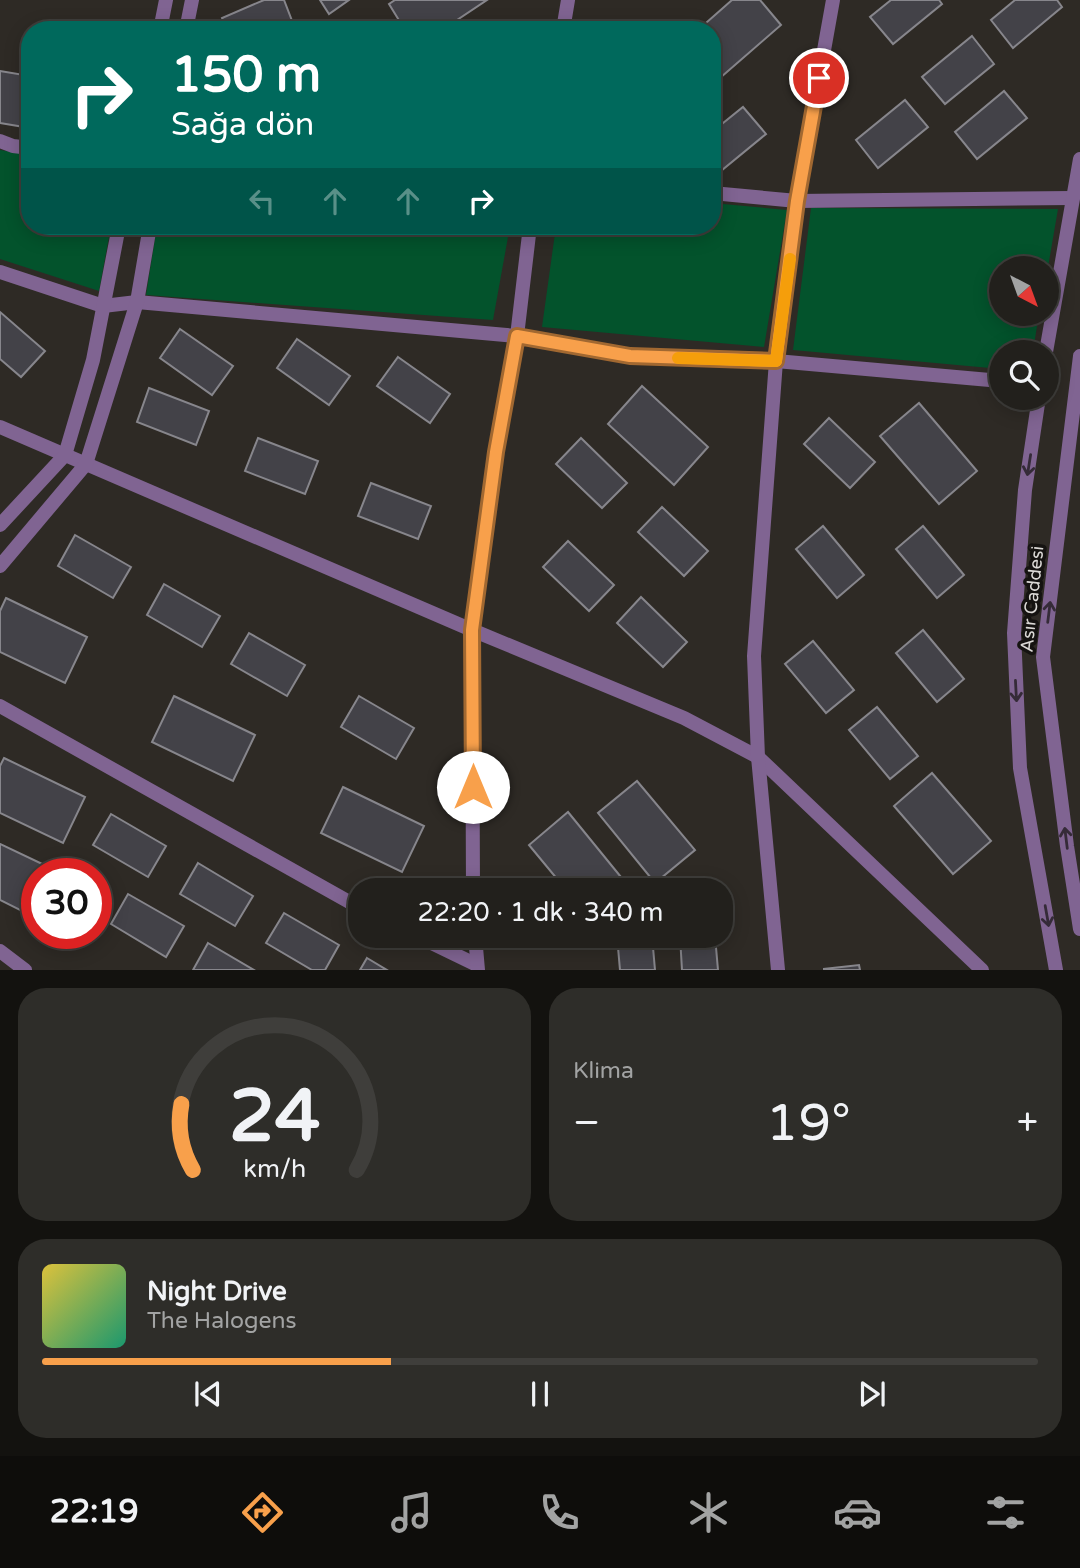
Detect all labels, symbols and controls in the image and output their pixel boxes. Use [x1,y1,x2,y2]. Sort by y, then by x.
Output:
text: 150 m [171,46,321,105]
pin [789,48,849,108]
icon: right [56,49,147,140]
icon: arrive [800,59,838,97]
text: Sağa dön [171,106,314,144]
icon: left [243,182,281,220]
icon: ahead [316,182,354,220]
icon: ahead [389,182,427,220]
icon: right [462,182,500,220]
north arrow [989,256,1059,326]
map controls [989,256,1059,410]
button: search [989,340,1059,410]
one-way arrow [1022,453,1035,476]
street label: Asır Caddesi [1015,545,1049,653]
one-way arrow [1042,601,1055,624]
one-way arrow [1010,680,1023,703]
position arrow [436,750,510,824]
one-way arrow [1059,827,1072,849]
speed limit sign: 30 [21,858,112,949]
text: 22:20 · 1 dk · 340 m [418,897,663,928]
one-way arrow [1040,905,1054,927]
text: Klima [573,1057,634,1085]
text: 24 [229,1074,320,1162]
text: 19° [766,1092,851,1155]
text: − [573,1100,600,1146]
text: + [1017,1100,1038,1146]
text: km/h [243,1154,306,1184]
text: Night Drive [147,1276,287,1307]
text: The Halogens [147,1307,296,1335]
icon: previous [189,1375,227,1413]
icon: pause [521,1375,559,1413]
icon: next [853,1375,891,1413]
icon: directions [238,1488,287,1537]
icon: music [387,1488,436,1537]
icon: phone [535,1488,584,1537]
icon: climate [684,1488,733,1537]
icon: car [833,1488,882,1537]
icon: filters [981,1488,1030,1537]
text: 22:19 [50,1493,139,1531]

